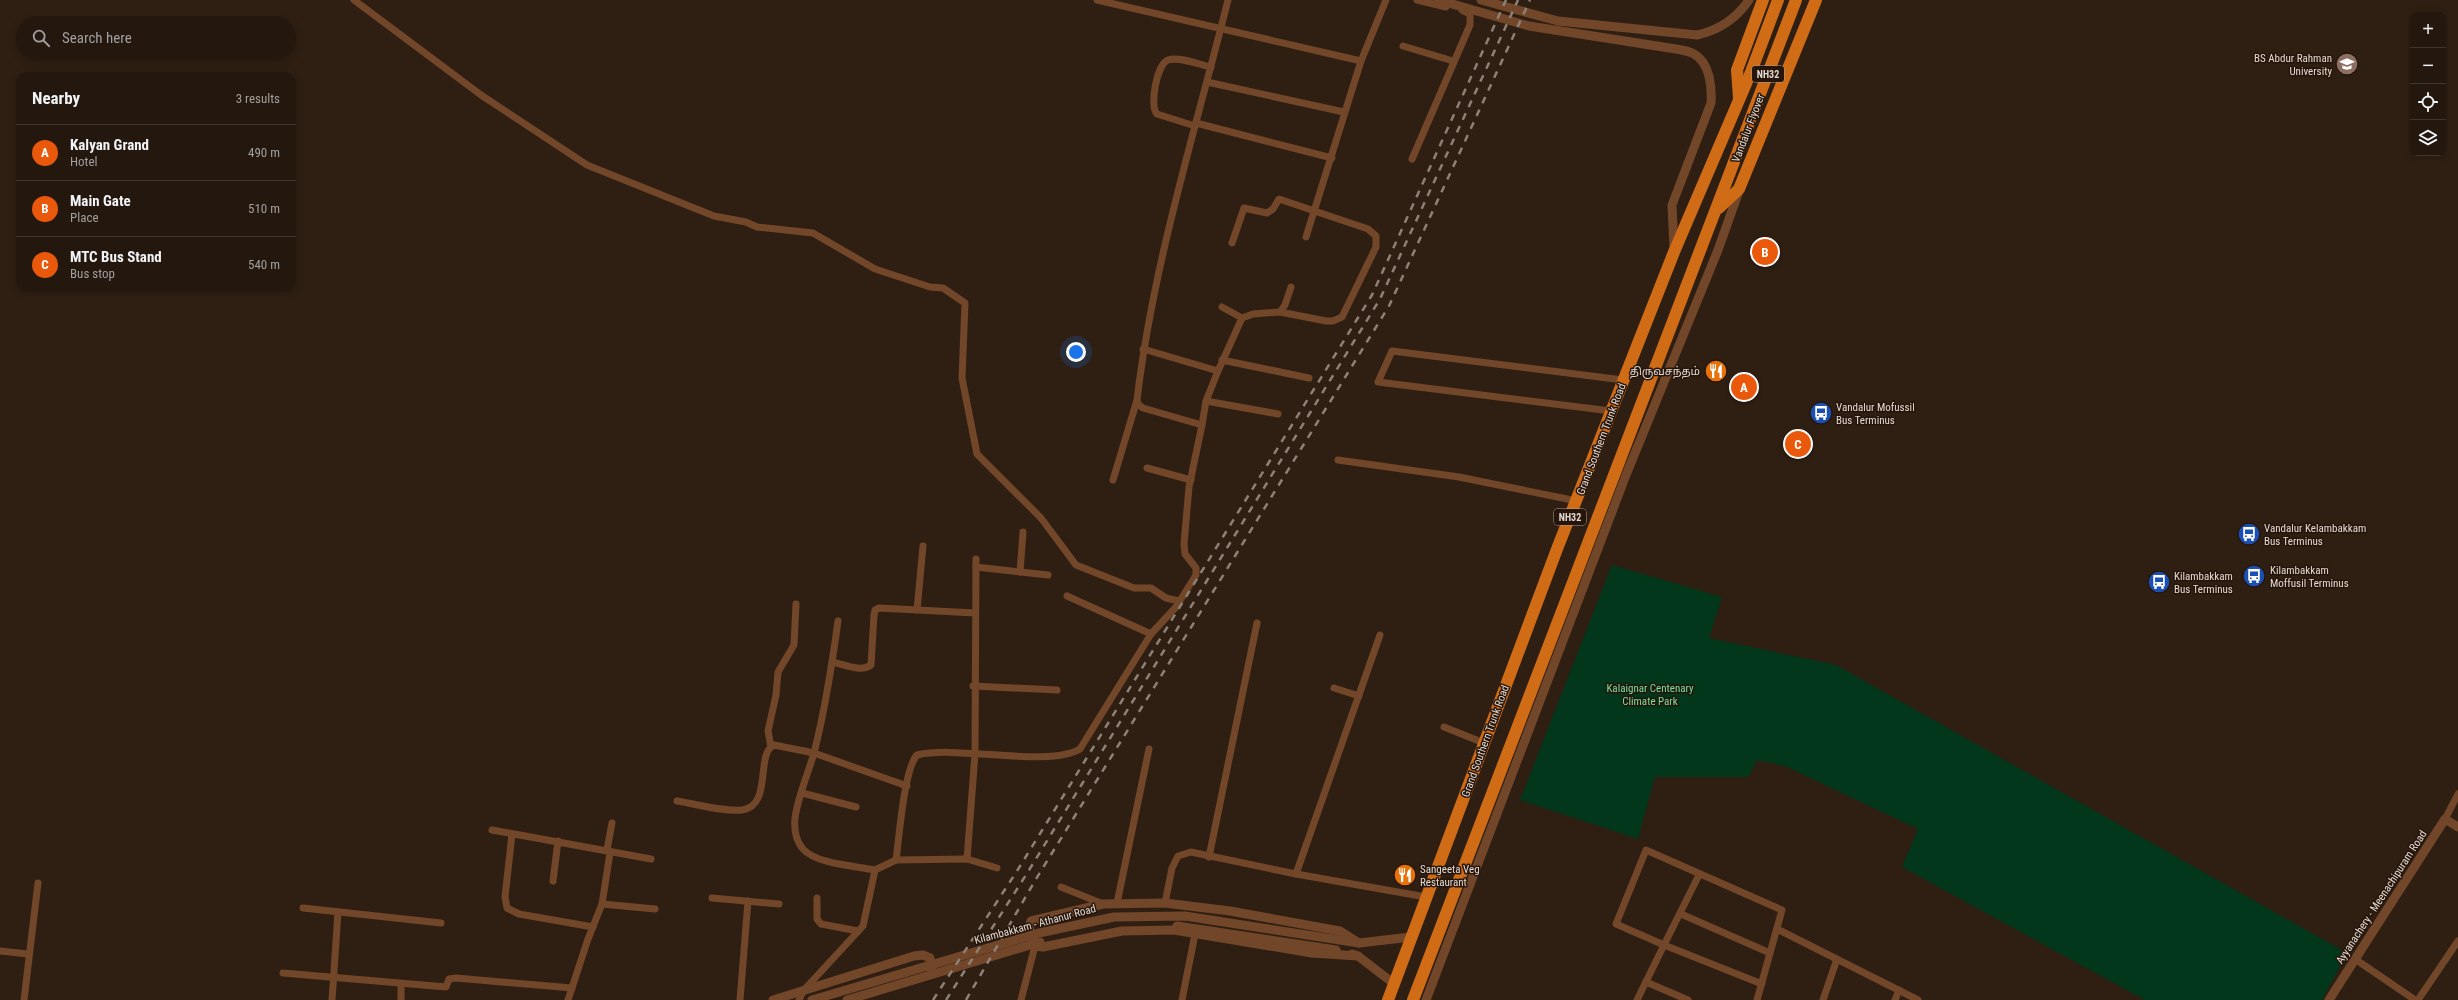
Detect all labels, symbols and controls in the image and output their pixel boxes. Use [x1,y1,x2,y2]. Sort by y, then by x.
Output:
map controls [2410,12,2446,156]
button: + [2410,12,2446,48]
search box [16,16,296,60]
icon: search [30,27,52,49]
text: Search here [62,29,132,47]
button: − [2410,48,2446,84]
school or university icon: BS Abdur Rahman University [2334,51,2360,77]
place label: BS Abdur Rahman University [2254,52,2332,78]
road number: NH32 [1752,66,1784,82]
button: locate [2410,84,2446,120]
text: Nearby [32,88,80,108]
text: 3 results [236,91,280,106]
street label: Vandalur Flyover [1730,92,1768,164]
button: layers [2410,120,2446,156]
text: Kalyan Grand [70,136,149,154]
text: A [41,145,49,160]
text: 490 m [248,145,280,160]
text: Hotel [70,154,98,169]
text: Main Gate [70,192,131,210]
text: B [41,201,49,216]
text: 510 m [248,201,280,216]
text: Place [70,210,99,225]
pin: B [1752,237,1778,267]
text: MTC Bus Stand [70,248,162,266]
text: C [41,257,49,272]
text: 540 m [248,257,280,272]
text: Bus stop [70,266,115,281]
your location [1066,342,1086,362]
restaurant icon: திருவசந்தம் [1703,358,1729,384]
place label: திருவசந்தம் [1630,365,1700,379]
pin: A [1731,372,1757,402]
street label: Grand Southern Trunk Road [1574,382,1629,497]
bus stop icon: Vandalur Mofussil Bus Terminus [1808,400,1834,426]
place label: Vandalur Mofussil Bus Terminus [1836,401,1915,427]
pin: C [1785,429,1811,459]
road number: NH32 [1554,509,1586,525]
bus stop icon: Vandalur Kelambakkam Bus Terminus [2236,521,2262,547]
place label: Vandalur Kelambakkam Bus Terminus [2264,522,2366,548]
bus stop icon: Kilambakkam Moffusil Terminus [2241,563,2267,589]
place label: Kilambakkam Moffusil Terminus [2270,564,2349,590]
bus stop icon: Kilambakkam Bus Terminus [2146,569,2172,595]
place label: Kilambakkam Bus Terminus [2174,570,2233,596]
park label: Kalaignar Centenary Climate Park [1606,682,1694,708]
street label: Grand Southern Trunk Road [1459,683,1512,799]
street label: Ayyanachery - Meenachipuram Road [2333,828,2430,966]
restaurant icon: Sangeeta Veg Restaurant [1392,862,1418,888]
place label: Sangeeta Veg Restaurant [1420,863,1480,889]
street label: Kilambakkam - Athanur Road [973,902,1097,947]

